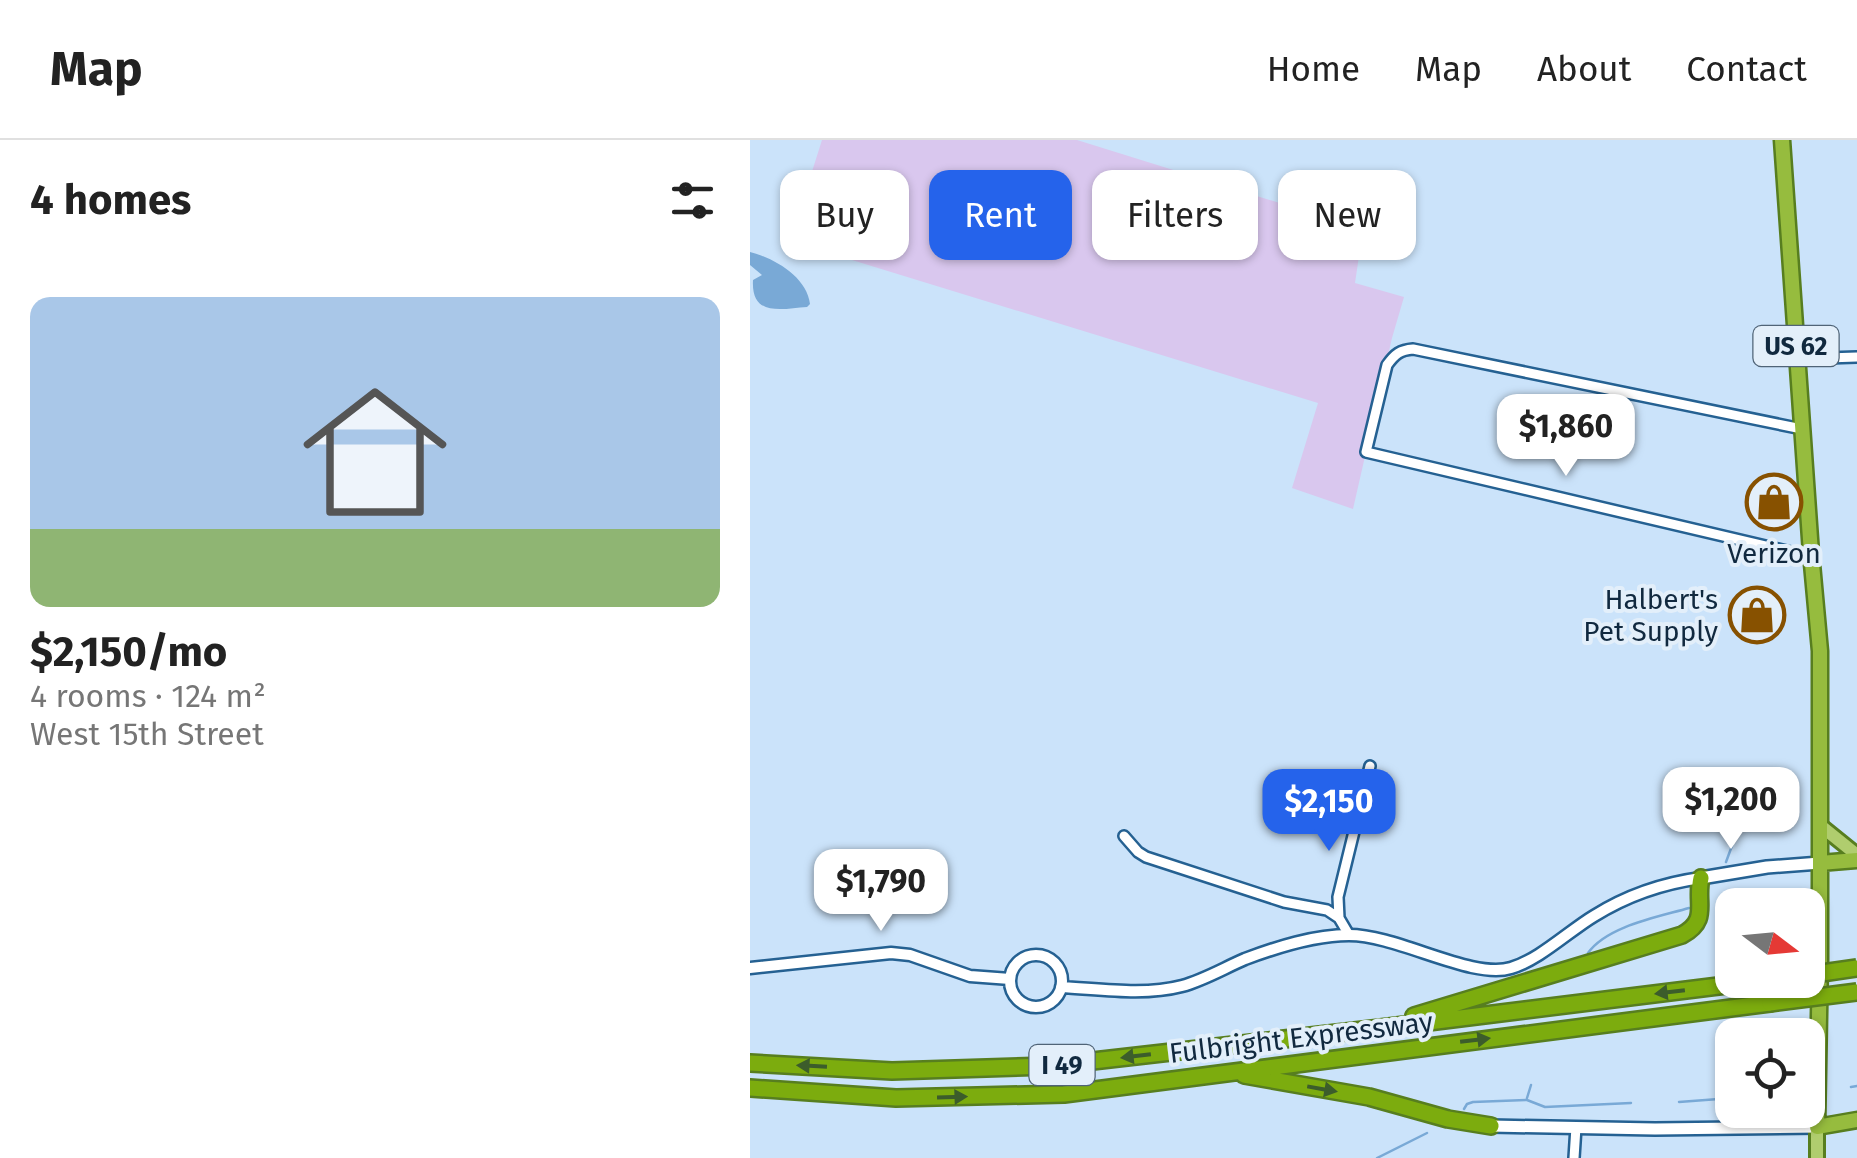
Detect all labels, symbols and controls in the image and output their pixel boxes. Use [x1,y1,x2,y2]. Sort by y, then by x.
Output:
text: Map [50,40,143,98]
text: Home [1267,48,1360,90]
text: Map [1415,48,1482,90]
text: About [1537,48,1631,90]
text: Contact [1686,48,1807,90]
chip: Buy [780,170,909,260]
chip: Rent [929,170,1072,260]
chip: Filters [1092,170,1258,260]
chip: New [1278,170,1416,260]
icon: filters [665,173,720,228]
text: 4 homes [30,175,191,225]
road number: US 62 [1754,326,1838,366]
icon: home [285,362,465,542]
pin: $1,860 [1485,394,1647,479]
text: $1,860 [1519,407,1613,445]
shop icon: Verizon [1744,472,1804,532]
place label: Verizon [1727,537,1821,570]
place label: Halbert's Pet Supply [1583,583,1718,648]
shop icon: Halbert's Pet Supply [1727,585,1787,645]
text: $2,150/mo [30,627,227,677]
text: 4 rooms · 124 m² [30,677,266,715]
text: West 15th Street [30,715,264,753]
pin: $1,200 [1650,767,1812,852]
pin: $2,150 [1248,769,1410,854]
text: $1,200 [1685,780,1777,818]
text: $2,150 [1285,782,1374,820]
pin: $1,790 [800,849,962,934]
text: $1,790 [836,862,926,900]
north arrow [1715,888,1825,998]
map controls [1715,888,1825,1128]
one-way arrow [1654,984,1686,1000]
street label: Fulbright Expressway [1167,1005,1435,1070]
button: locate [1715,1018,1825,1128]
one-way arrow [1460,1032,1492,1048]
road number: I 49 [1030,1045,1094,1085]
one-way arrow [1120,1048,1152,1064]
one-way arrow [796,1058,827,1074]
one-way arrow [1306,1082,1338,1097]
one-way arrow [937,1088,969,1104]

